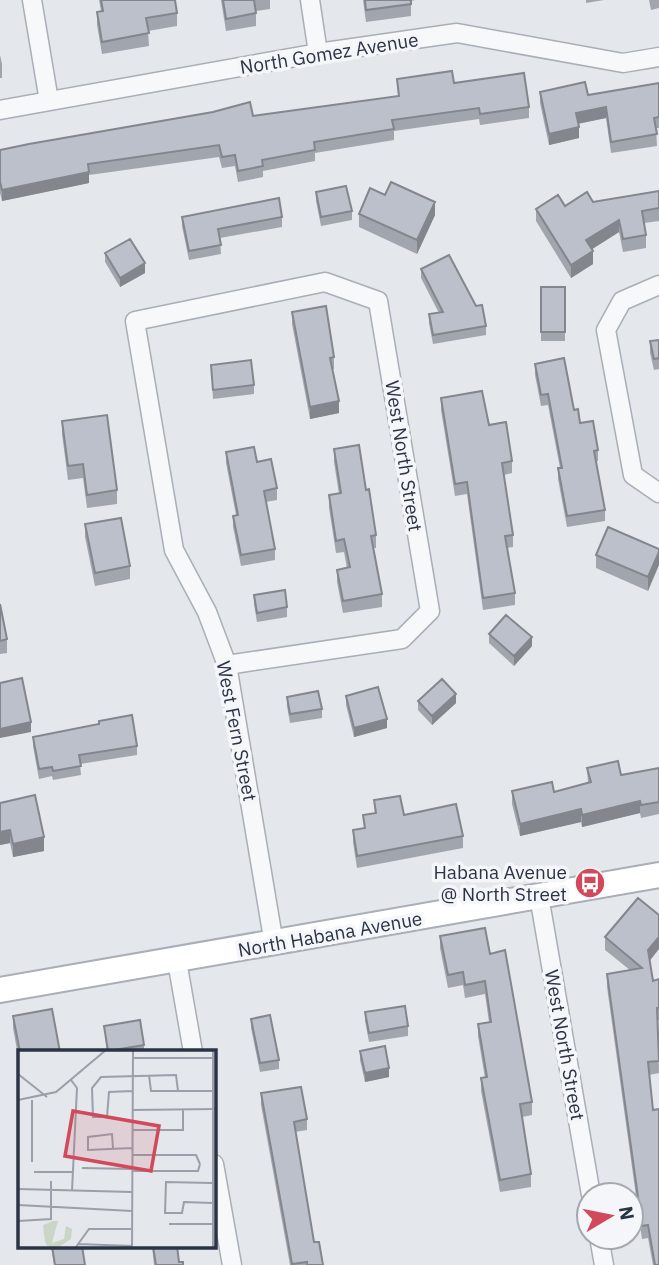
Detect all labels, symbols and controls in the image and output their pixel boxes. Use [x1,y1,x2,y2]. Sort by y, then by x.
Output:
street label: North Gomez Avenue [238,27,420,79]
street label: West North Street [380,379,428,533]
street label: West Fern Street [212,659,262,803]
place label: Habana Avenue @ North Street [433,860,567,906]
bus stop icon: Habana Avenue @ North Street [573,866,607,900]
street label: North Habana Avenue [236,906,424,962]
street label: West North Street [540,968,590,1122]
inset map [18,1050,215,1248]
north arrow [575,1181,645,1251]
text: N [614,1204,640,1222]

